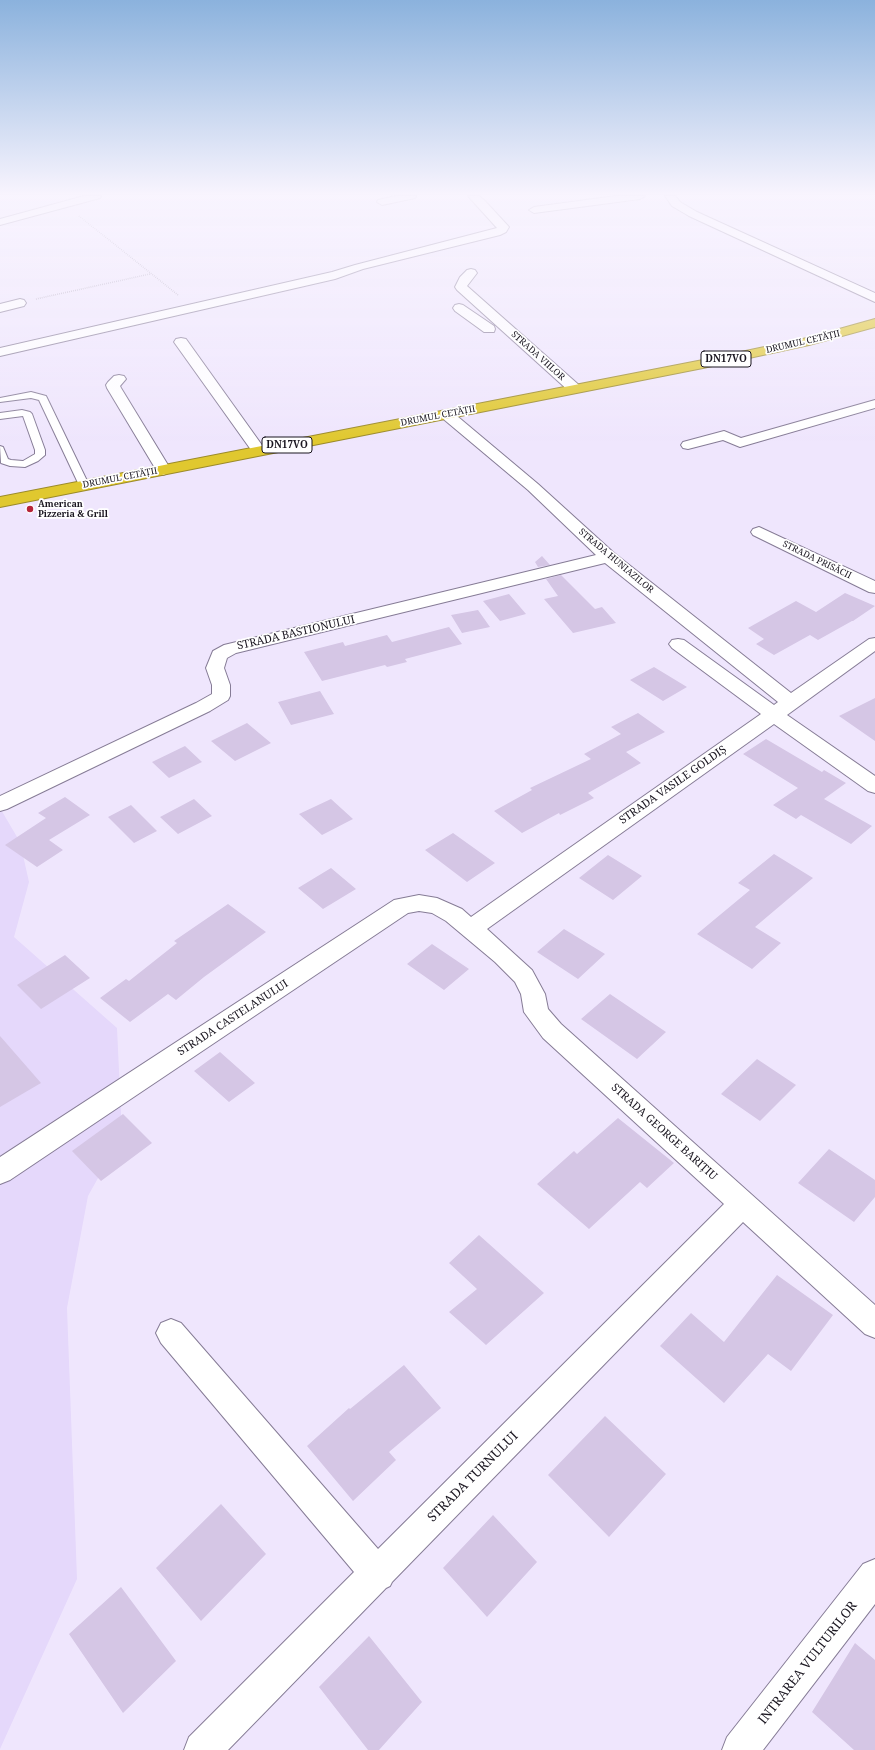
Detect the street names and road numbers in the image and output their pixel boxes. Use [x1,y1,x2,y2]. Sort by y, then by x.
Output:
street label: DRUMUL CETĂȚII [765,328,841,356]
street label: STRADA VIILOR [509,329,567,383]
road number: DN17VO [701,351,751,367]
street label: DRUMUL CETĂȚII [400,403,476,429]
road number: DN17VO [262,437,312,453]
street label: DRUMUL CETĂȚII [82,465,158,491]
street label: STRADA HUNIAZILOR [576,527,656,595]
street label: STRADA PRISĂCII [781,539,853,581]
street label: STRADA BASTIONULUI [236,613,356,653]
street label: STRADA VASILE GOLDIȘ [617,743,729,827]
street label: STRADA CASTELANULUI [175,977,291,1059]
street label: STRADA GEORGE BARIȚIU [608,1081,720,1183]
street label: STRADA TURNULUI [425,1429,521,1525]
street label: INTRAREA VULTURILOR [755,1598,861,1728]

